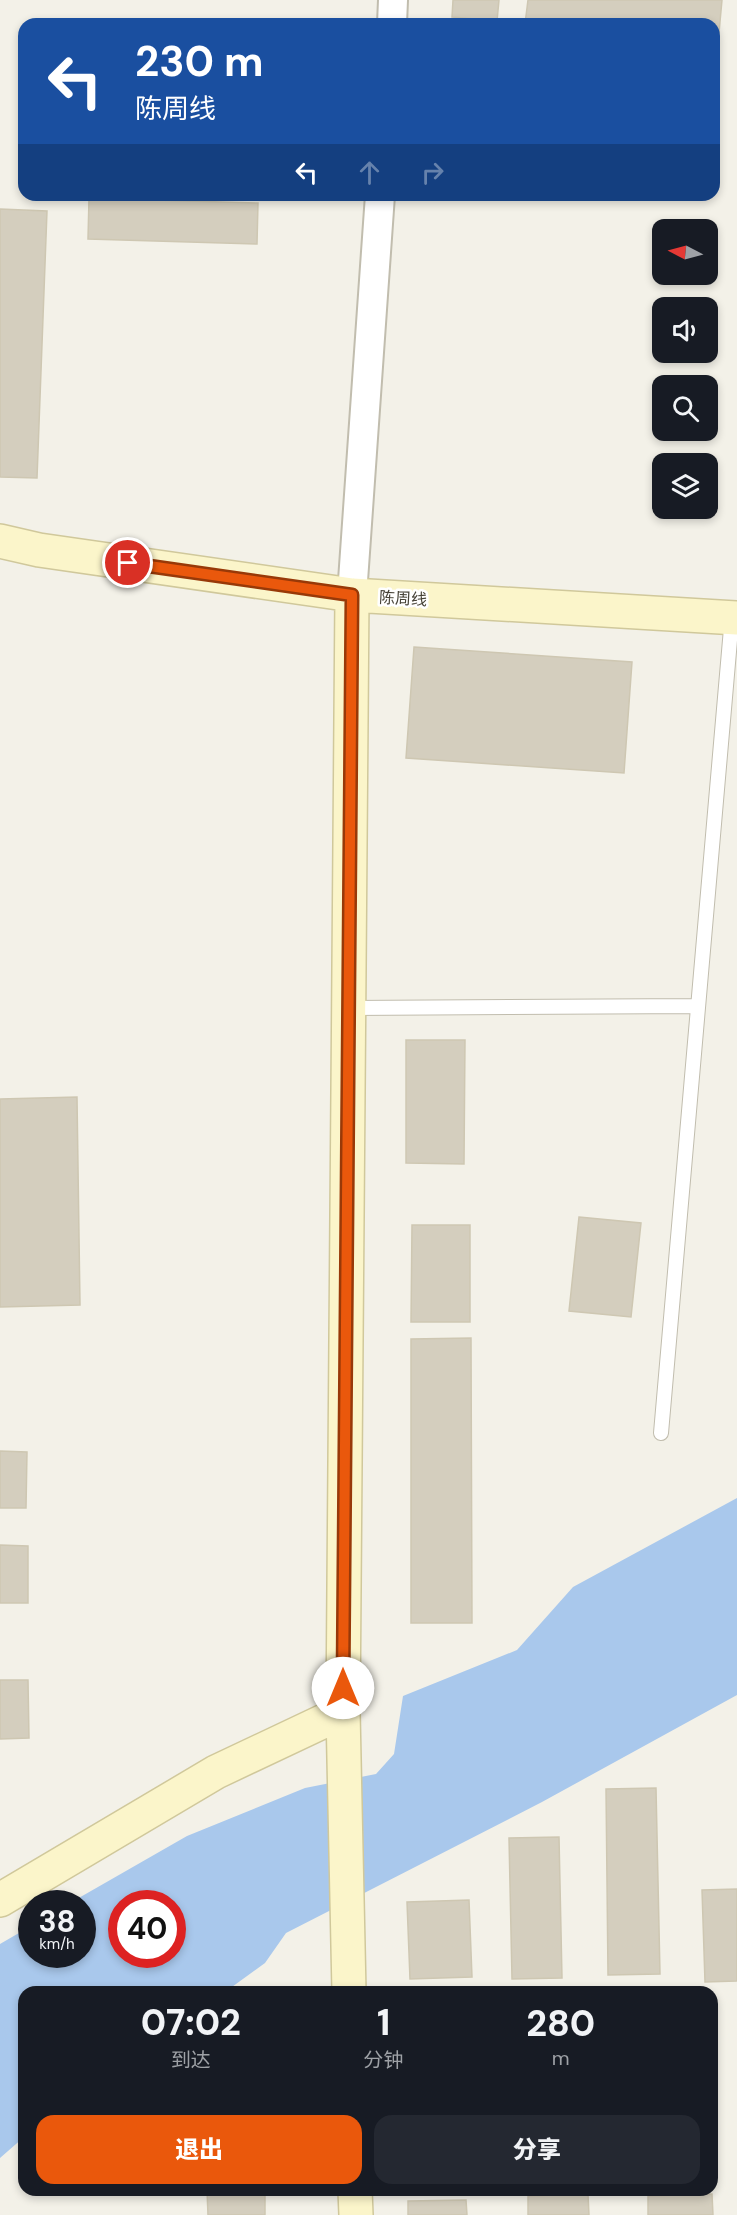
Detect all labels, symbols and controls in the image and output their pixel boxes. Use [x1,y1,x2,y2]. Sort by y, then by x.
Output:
text: 230 m [135,34,264,89]
icon: left [36,42,114,120]
text: 陈周线 [135,91,216,126]
icon: left [290,156,323,189]
icon: ahead [353,156,386,189]
icon: right [416,156,449,189]
north arrow [652,219,718,285]
map controls [652,219,718,519]
button: sound [652,297,718,363]
button: search [652,375,718,441]
button: layers [652,453,718,519]
pin [102,537,153,588]
icon: arrive [111,546,144,579]
street label: 陈周线 [378,587,427,610]
position arrow [311,1656,375,1720]
speed limit sign: 40 [108,1890,186,1968]
text: 38 [38,1902,76,1941]
text: km/h [39,1934,75,1954]
text: 07:02 [141,1999,241,2046]
text: 1 [377,1999,390,2046]
text: 280 [526,2000,595,2047]
text: m [552,2045,570,2071]
text: 到达 [171,2047,211,2073]
text: 分钟 [364,2047,404,2073]
button: 退出 [36,2115,362,2184]
button: 分享 [374,2115,700,2184]

